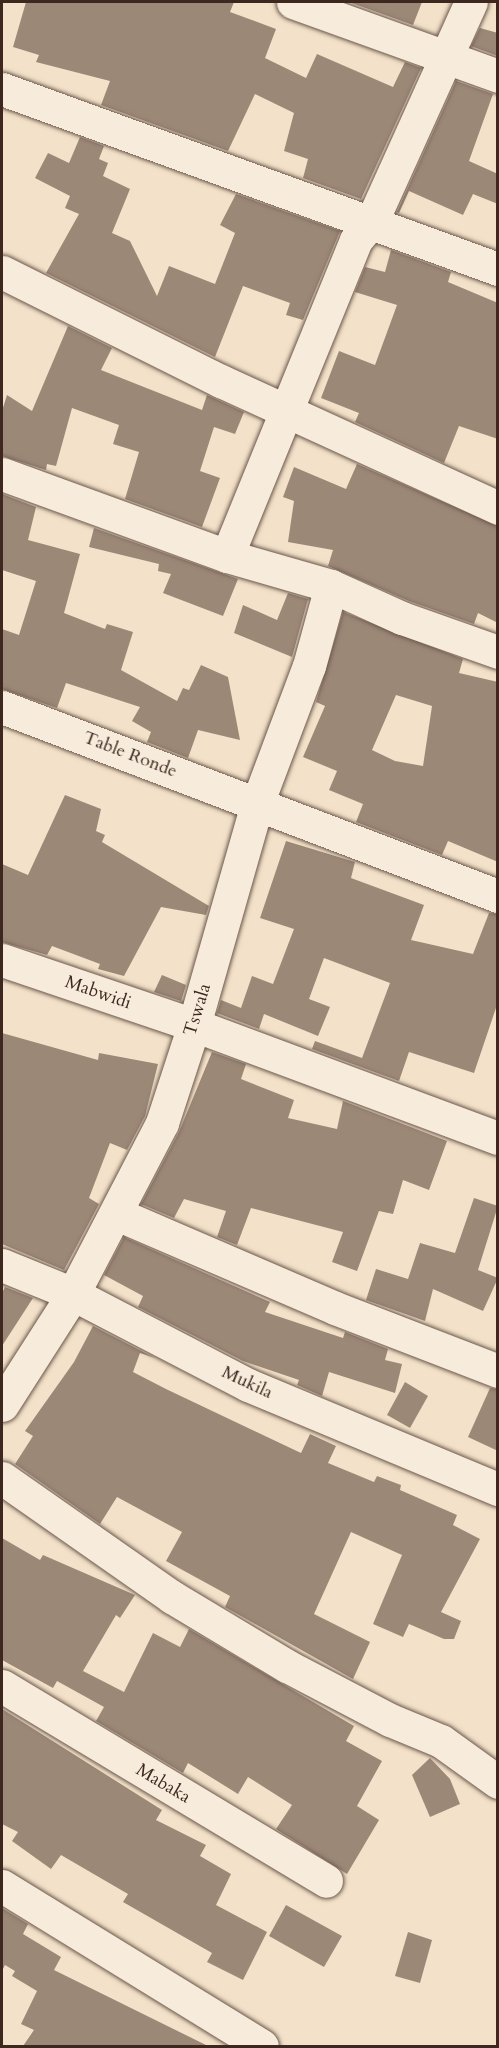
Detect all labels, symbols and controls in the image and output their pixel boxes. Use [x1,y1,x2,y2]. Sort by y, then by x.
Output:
street label: Table Ronde [80,727,180,783]
street label: Mabwidi [62,972,134,1014]
street label: Tswala [180,981,216,1039]
street label: Mukila [218,1362,276,1404]
street label: Mabaka [132,1759,194,1809]

